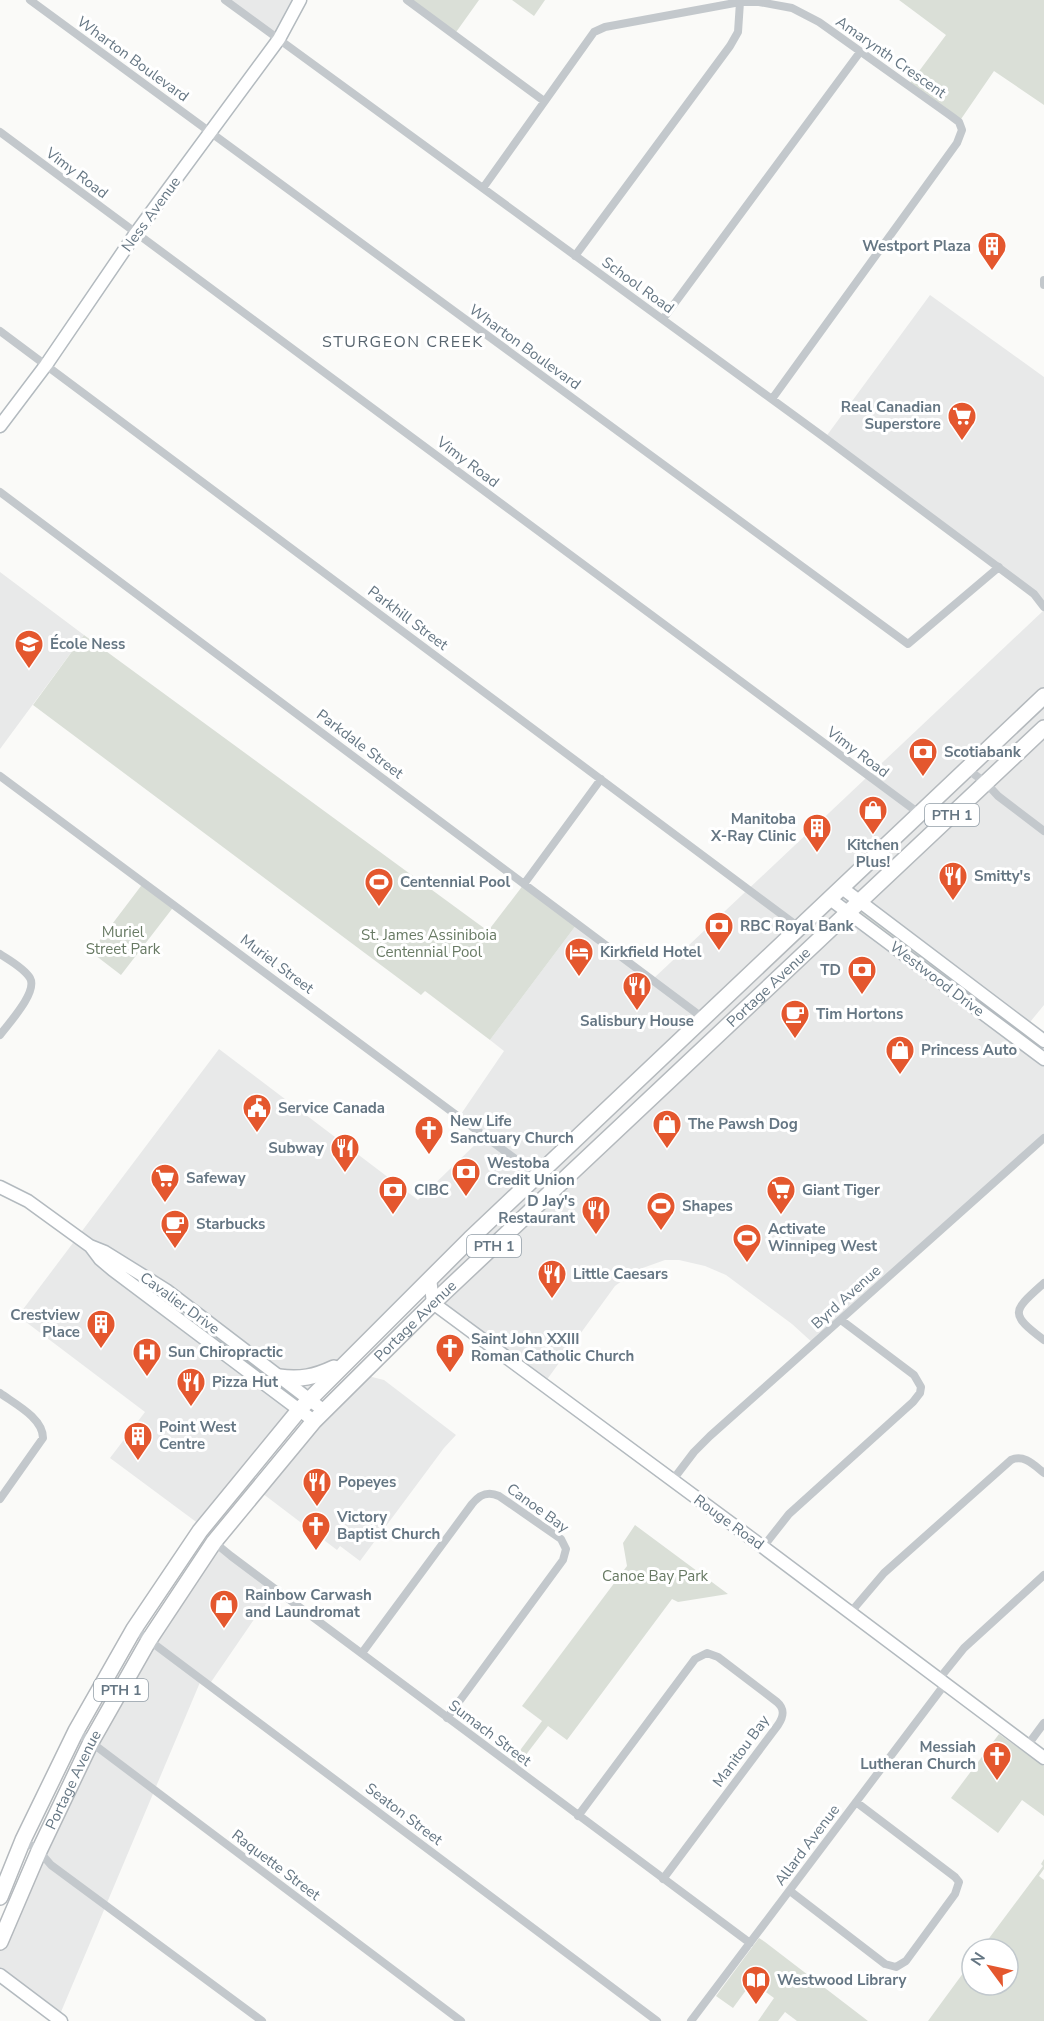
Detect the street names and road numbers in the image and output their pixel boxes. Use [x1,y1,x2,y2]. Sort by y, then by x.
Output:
street label: Amarynth Crescent [832,11,951,103]
street label: Wharton Boulevard [73,12,193,106]
street label: Vimy Road [41,142,112,203]
street label: Ness Avenue [117,172,185,256]
street label: School Road [598,252,678,318]
street label: Wharton Boulevard [465,300,585,394]
street label: Vimy Road [432,431,503,492]
street label: Parkhill Street [364,581,453,655]
street label: Parkdale Street [313,705,408,784]
street label: Vimy Road [822,721,893,782]
road number: PTH 1 [925,804,979,826]
street label: Muriel Street [236,930,318,999]
street label: Westwood Drive [886,937,988,1021]
street label: Portage Avenue [722,943,815,1032]
road number: PTH 1 [467,1235,521,1257]
street label: Byrd Avenue [807,1261,885,1333]
street label: Cavalier Drive [136,1267,224,1339]
street label: Portage Avenue [370,1276,461,1366]
street label: Canoe Bay [503,1479,573,1537]
street label: Rouge Road [690,1490,768,1554]
road number: PTH 1 [94,1679,148,1701]
street label: Sumach Street [445,1695,536,1771]
street label: Manitou Bay [708,1711,774,1791]
street label: Portage Avenue [41,1726,106,1833]
street label: Seaton Street [361,1778,447,1850]
street label: Allard Avenue [770,1800,844,1890]
street label: Raquette Street [228,1825,325,1905]

